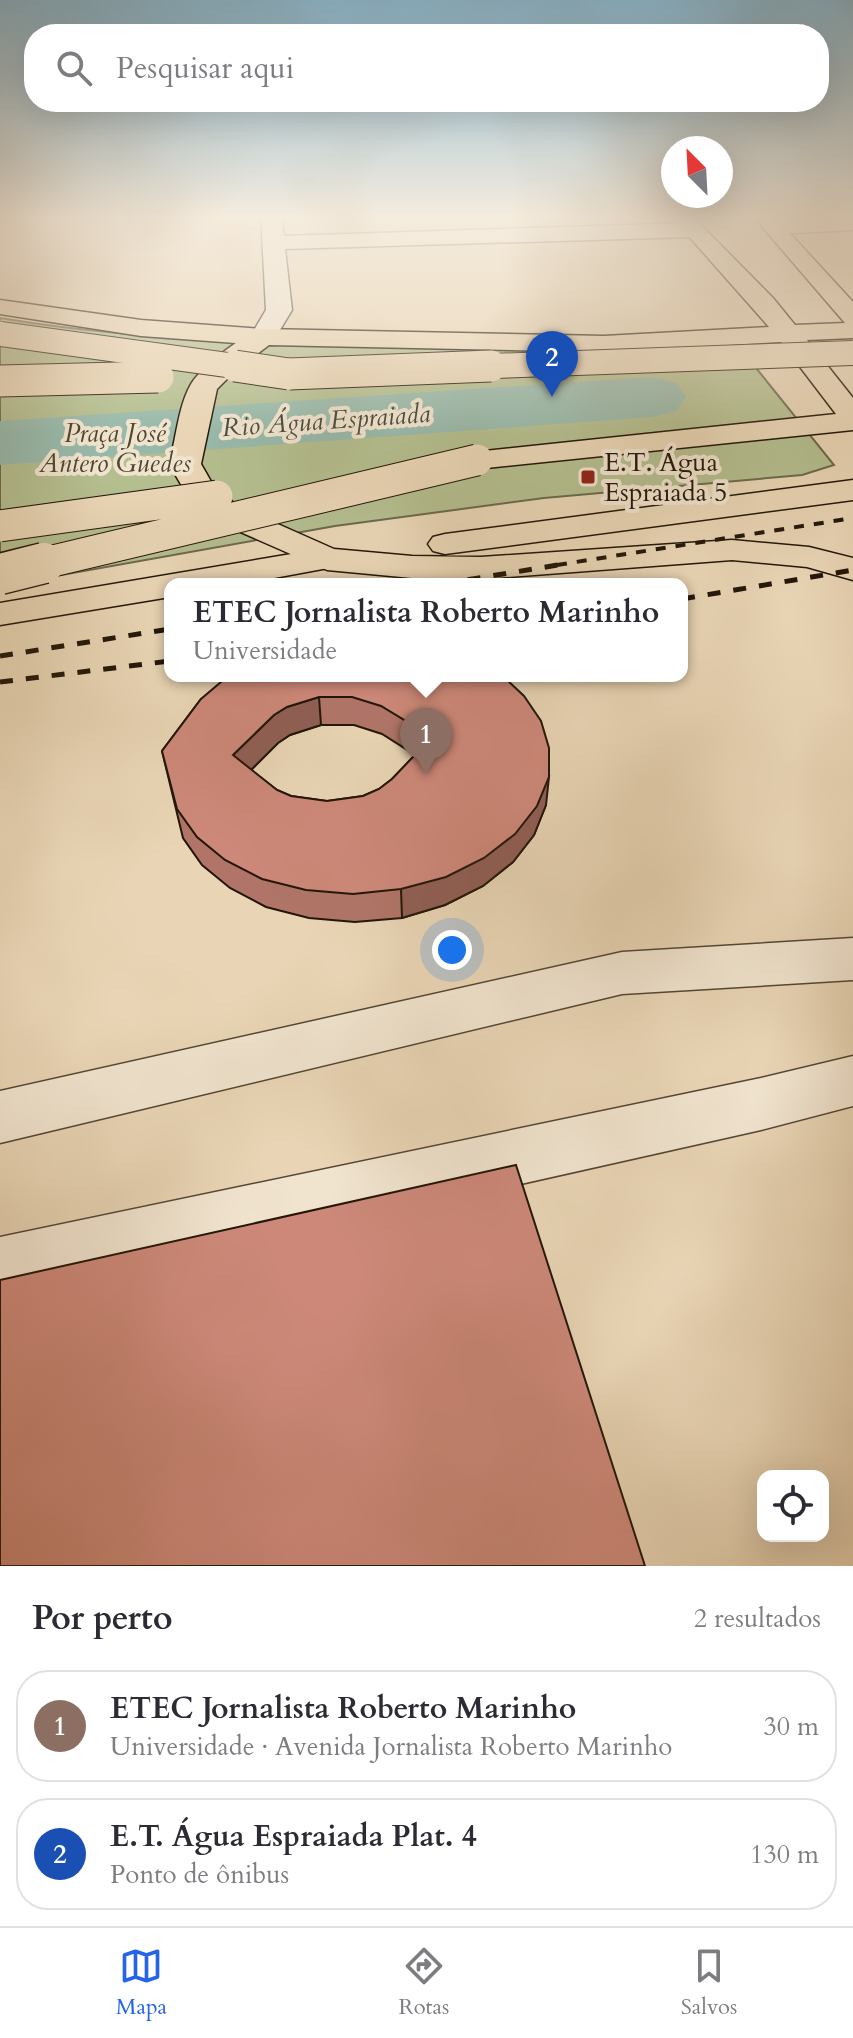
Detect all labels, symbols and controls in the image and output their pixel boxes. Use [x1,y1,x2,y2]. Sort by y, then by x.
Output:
search box [24,24,829,112]
icon: search [52,46,96,90]
text: Pesquisar aqui [116,48,294,89]
north arrow [661,136,733,208]
pin: 2 [526,331,578,397]
water label: Rio Água Espraiada [221,396,432,445]
park label: Praça José Antero Guedes [38,416,191,481]
place label: E.T. Água Espraiada 5 [604,445,727,510]
marker: E.T. Água Espraiada 5 [579,468,597,486]
popup [164,578,688,682]
text: ETEC Jornalista Roberto Marinho [193,592,659,633]
text: Universidade [193,633,337,668]
pin: 1 [400,708,452,774]
your location [432,930,472,970]
map controls [757,1470,829,1542]
button: locate [757,1470,829,1542]
text: Por perto [32,1595,173,1641]
text: 2 resultados [694,1601,821,1636]
text: ETEC Jornalista Roberto Marinho [110,1688,576,1729]
text: 1 [53,1709,67,1744]
text: 30 m [763,1709,819,1744]
text: Universidade · Avenida Jornalista Roberto Marinho [110,1729,672,1764]
text: E.T. Água Espraiada Plat. 4 [110,1816,477,1857]
text: 2 [53,1837,67,1872]
text: 130 m [750,1837,819,1872]
text: Ponto de ônibus [110,1857,289,1892]
tab: Mapa [116,1944,167,2022]
tab: Rotas [398,1944,449,2022]
tab: Salvos [681,1944,737,2022]

